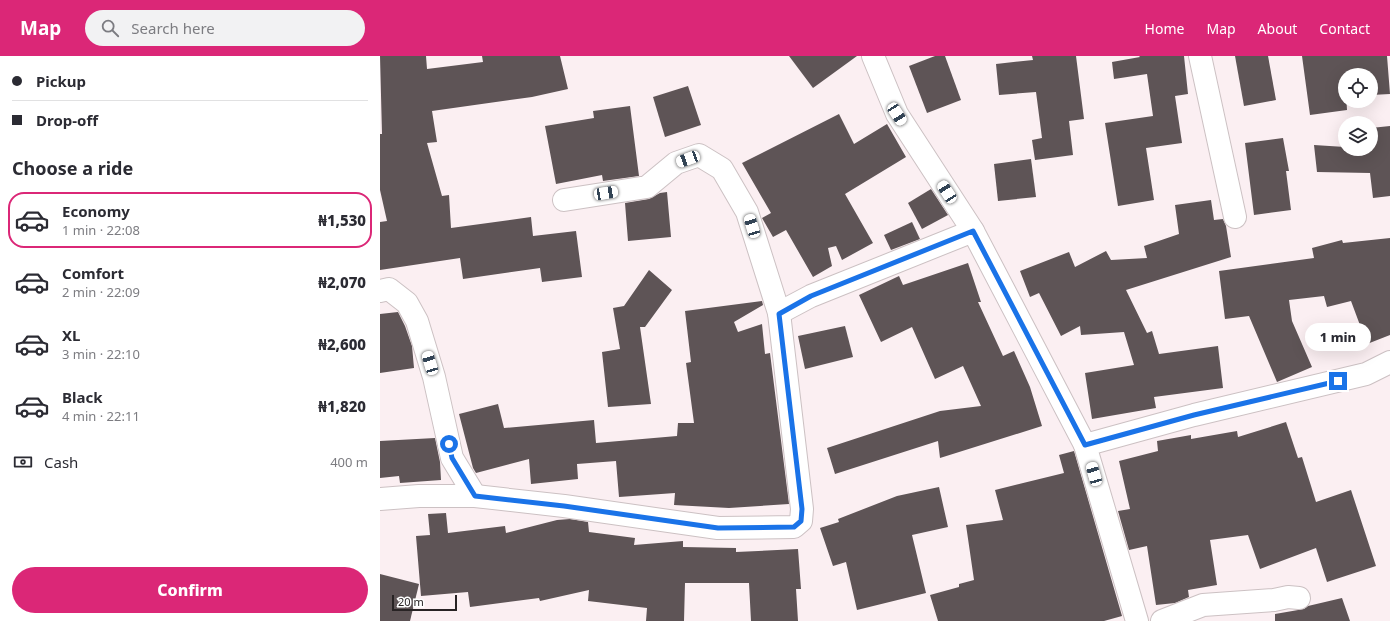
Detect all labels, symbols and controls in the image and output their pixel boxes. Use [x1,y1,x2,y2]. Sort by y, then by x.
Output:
search box [85,10,365,46]
text: Map [20,15,61,41]
icon: search [99,17,121,39]
text: Search here [131,18,215,38]
text: Home [1145,19,1184,38]
text: Map [1206,19,1236,38]
text: About [1258,19,1297,38]
text: Contact [1319,19,1370,38]
map controls [1338,68,1378,156]
button: locate [1338,68,1378,108]
text: Pickup [36,71,86,91]
car [885,101,909,127]
text: Drop-off [36,110,98,130]
button: layers [1338,116,1378,156]
car [675,149,701,169]
text: Choose a ride [12,156,133,180]
car [935,179,959,205]
car [593,185,619,201]
text: Economy [62,201,130,221]
icon: car [14,202,50,238]
text: ₦1,530 [318,210,366,230]
car [743,213,761,239]
text: 1 min · 22:08 [62,221,140,239]
text: Comfort [62,263,124,283]
icon: car [14,264,50,300]
text: ₦2,070 [318,272,366,292]
text: 2 min · 22:09 [62,283,140,301]
callout: 1 min [1305,323,1371,351]
text: XL [62,325,80,345]
icon: car [14,326,50,362]
text: 1 min [1320,328,1356,346]
text: ₦2,600 [318,334,366,354]
text: 3 min · 22:10 [62,345,140,363]
car [421,350,439,376]
route end [1329,372,1347,390]
text: Black [62,387,102,407]
icon: car [14,388,50,424]
text: ₦1,820 [318,396,366,416]
text: 4 min · 22:11 [62,407,140,425]
route start [440,435,458,453]
icon: cash [12,451,34,473]
text: Cash [44,452,78,472]
text: 400 m [330,453,368,471]
car [1085,461,1103,487]
button: Confirm [12,567,368,613]
scale bar [392,593,457,612]
text: 20 m [398,594,424,609]

